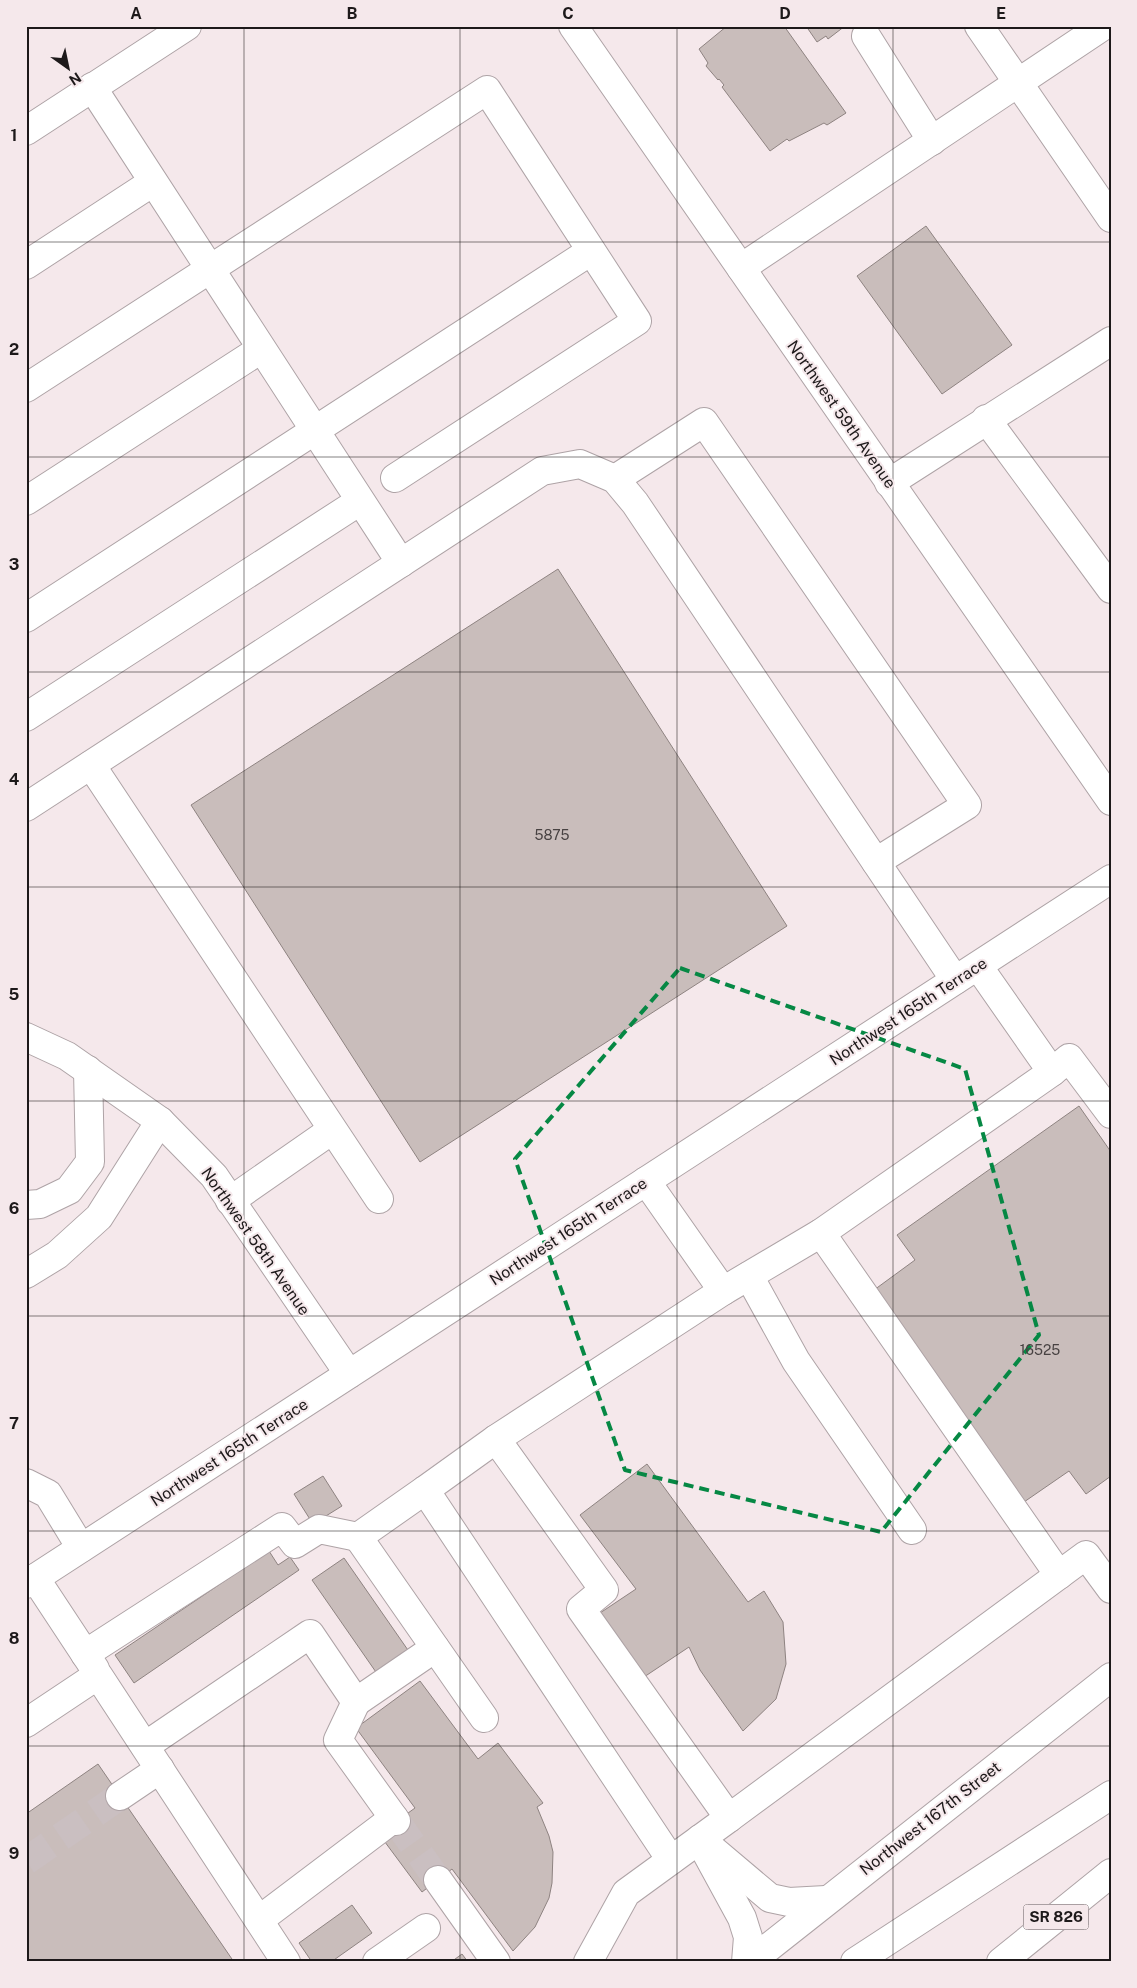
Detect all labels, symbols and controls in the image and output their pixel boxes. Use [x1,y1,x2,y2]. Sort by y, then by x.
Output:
text: A [130,4,142,23]
text: B [347,4,358,23]
text: C [562,4,574,23]
text: D [779,4,791,23]
text: E [996,4,1006,23]
north arrow [42,42,92,92]
text: N [66,69,84,89]
text: 1 [11,126,17,145]
street label: Northwest 59th Avenue [783,337,900,492]
text: 2 [9,340,19,359]
text: 3 [9,555,19,574]
text: 4 [9,770,20,789]
house number: 5875 [534,827,570,843]
street label: Northwest 165th Terrace [826,953,991,1069]
text: 5 [9,985,20,1004]
street label: Northwest 58th Avenue [197,1164,314,1319]
street label: Northwest 165th Terrace [486,1173,651,1289]
text: 6 [9,1199,19,1218]
house number: 16525 [1020,1342,1060,1358]
street label: Northwest 165th Terrace [147,1394,312,1510]
text: 7 [9,1414,19,1433]
text: 8 [9,1629,20,1648]
street label: Northwest 167th Street [856,1758,1004,1879]
text: 9 [9,1844,19,1863]
road number: SR 826 [1024,1904,1088,1930]

